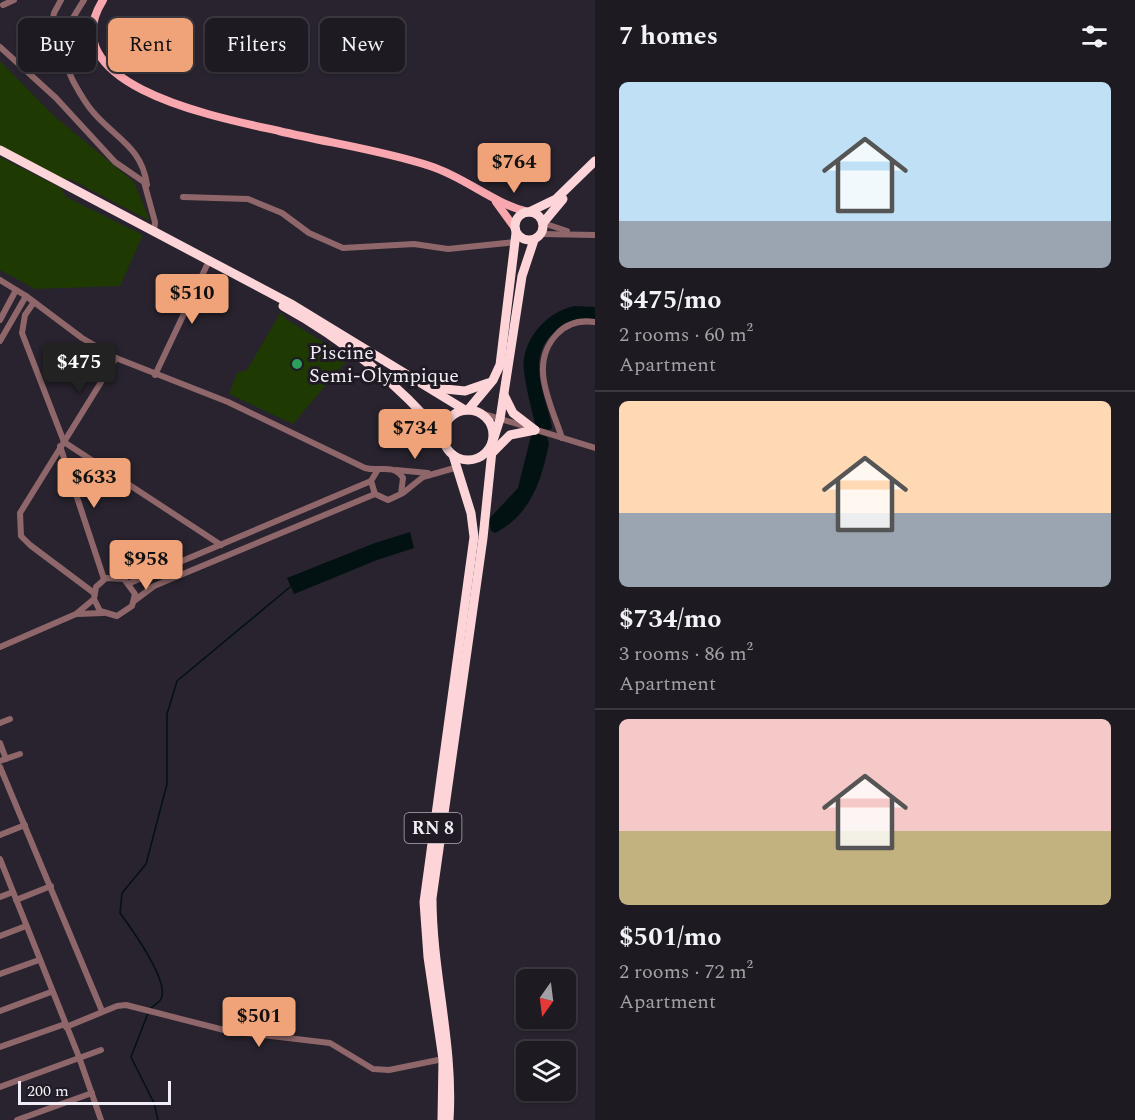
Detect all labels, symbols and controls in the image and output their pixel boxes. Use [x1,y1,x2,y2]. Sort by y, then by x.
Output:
text: 7 homes [619,16,718,56]
chip: Buy [18,18,96,72]
chip: Rent [108,18,193,72]
chip: Filters [205,18,308,72]
chip: New [320,18,405,72]
icon: filters [1078,20,1111,53]
icon: home [811,121,919,229]
pin: $764 [478,143,550,194]
text: $764 [492,147,536,177]
pin: $510 [156,274,228,325]
text: $510 [170,278,214,308]
text: $475/mo [619,280,722,320]
text: 2 rooms · 60 m² [619,320,753,350]
place label: Piscine Semi-Olympique [309,338,459,391]
pin: $475 [43,343,115,394]
text: $475 [57,347,101,377]
text: Apartment [619,350,716,380]
marker: Piscine Semi-Olympique [290,357,304,371]
pin: $734 [379,409,451,460]
text: $734 [393,413,437,443]
icon: home [811,440,919,548]
pin: $633 [58,458,130,509]
text: $633 [72,462,116,492]
pin: $958 [110,540,182,591]
text: $958 [124,544,168,574]
text: $734/mo [619,599,722,639]
text: 3 rooms · 86 m² [619,639,753,669]
text: Apartment [619,669,716,699]
icon: home [811,758,919,866]
road number: RN 8 [404,813,462,843]
text: $501/mo [619,917,722,957]
text: 2 rooms · 72 m² [619,957,753,987]
north arrow [516,969,576,1029]
map controls [516,969,576,1101]
text: Apartment [619,987,716,1017]
pin: $501 [223,997,295,1048]
text: $501 [237,1001,281,1031]
button: layers [516,1041,576,1101]
scale bar [18,1078,171,1106]
text: 200 m [27,1079,69,1103]

